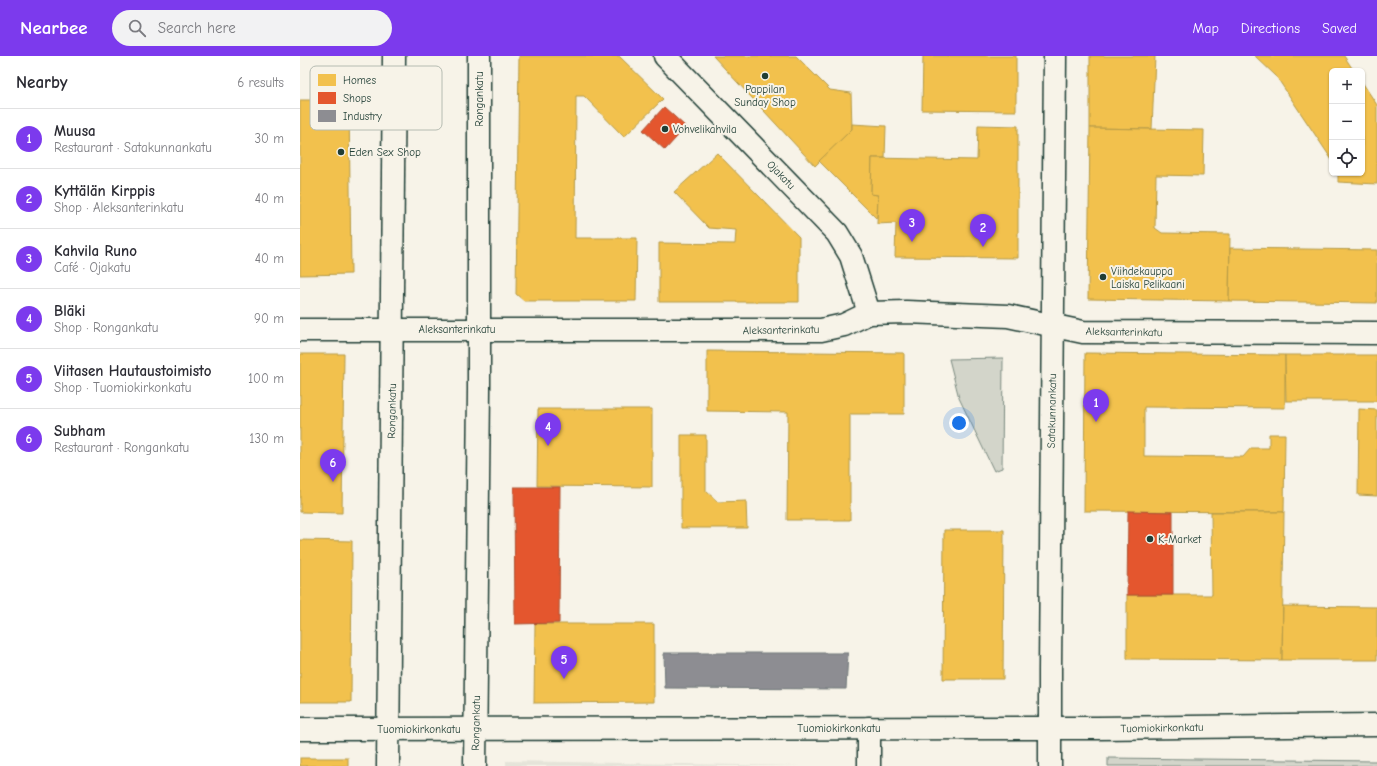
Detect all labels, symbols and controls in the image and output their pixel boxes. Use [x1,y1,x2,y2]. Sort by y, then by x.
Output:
search box [112,10,392,46]
text: Nearbee [20,17,88,39]
icon: search [126,17,148,39]
text: Search here [158,19,236,37]
text: Map [1192,20,1219,37]
text: Directions [1241,20,1300,37]
text: Saved [1322,20,1357,37]
legend [310,66,442,130]
map controls [1329,68,1365,176]
button: + [1329,68,1365,104]
street label: Rongankatu [473,71,486,127]
marker: Pappilan Sunday Shop [760,71,770,81]
text: Nearby [16,73,67,92]
text: Homes [343,74,376,87]
text: 6 results [237,75,284,90]
place label: Pappilan Sunday Shop [734,83,796,109]
text: Shops [343,92,372,105]
button: − [1329,104,1365,140]
text: Industry [343,110,382,123]
text: Muusa [54,122,96,140]
place label: Vohvelikahvila [673,123,737,136]
marker: Vohvelikahvila [660,124,670,134]
text: 1 [26,131,32,146]
text: 30 m [254,131,284,146]
text: Restaurant · Satakunnankatu [54,140,212,155]
button: locate [1329,140,1365,176]
place label: Eden Sex Shop [349,146,421,159]
marker: Eden Sex Shop [336,147,346,157]
street label: Ojakatu [764,158,798,192]
text: Kyttälän Kirppis [54,182,155,200]
text: 2 [26,191,32,206]
text: 40 m [255,191,284,206]
text: Shop · Aleksanterinkatu [54,200,184,215]
pin: 3 [899,209,925,242]
pin: 2 [970,214,996,247]
text: Kahvila Runo [54,242,137,260]
text: 3 [26,251,32,266]
text: 40 m [255,251,284,266]
text: Café · Ojakatu [54,260,131,275]
place label: Viihdekauppa Laiska Pelikaani [1111,265,1185,291]
marker: Viihdekauppa Laiska Pelikaani [1098,272,1108,282]
text: Bläki [54,302,85,320]
text: 4 [26,311,32,326]
text: 90 m [254,311,284,326]
text: Shop · Rongankatu [54,320,158,335]
street label: Aleksanterinkatu [419,323,495,336]
street label: Aleksanterinkatu [743,323,819,337]
street label: Aleksanterinkatu [1086,325,1162,339]
text: Viitasen Hautaustoimisto [54,362,211,380]
text: 5 [26,371,32,386]
text: 100 m [248,371,284,386]
street label: Satakunnankatu [1045,374,1059,448]
text: Shop · Tuomiokirkonkatu [54,380,191,395]
street label: Rongankatu [385,383,399,439]
pin: 1 [1083,389,1109,422]
pin: 4 [535,413,561,446]
your location [949,413,969,433]
text: Subham [54,422,105,440]
text: 6 [26,431,32,446]
text: 130 m [249,431,284,446]
text: Restaurant · Rongankatu [54,440,189,455]
pin: 6 [320,449,346,482]
place label: K-Market [1158,533,1202,546]
marker: K-Market [1145,534,1155,544]
pin: 5 [551,646,577,679]
street label: Rongankatu [469,695,483,751]
street label: Tuomiokirkonkatu [1120,721,1204,735]
street label: Tuomiokirkonkatu [797,722,881,735]
street label: Tuomiokirkonkatu [377,723,461,736]

